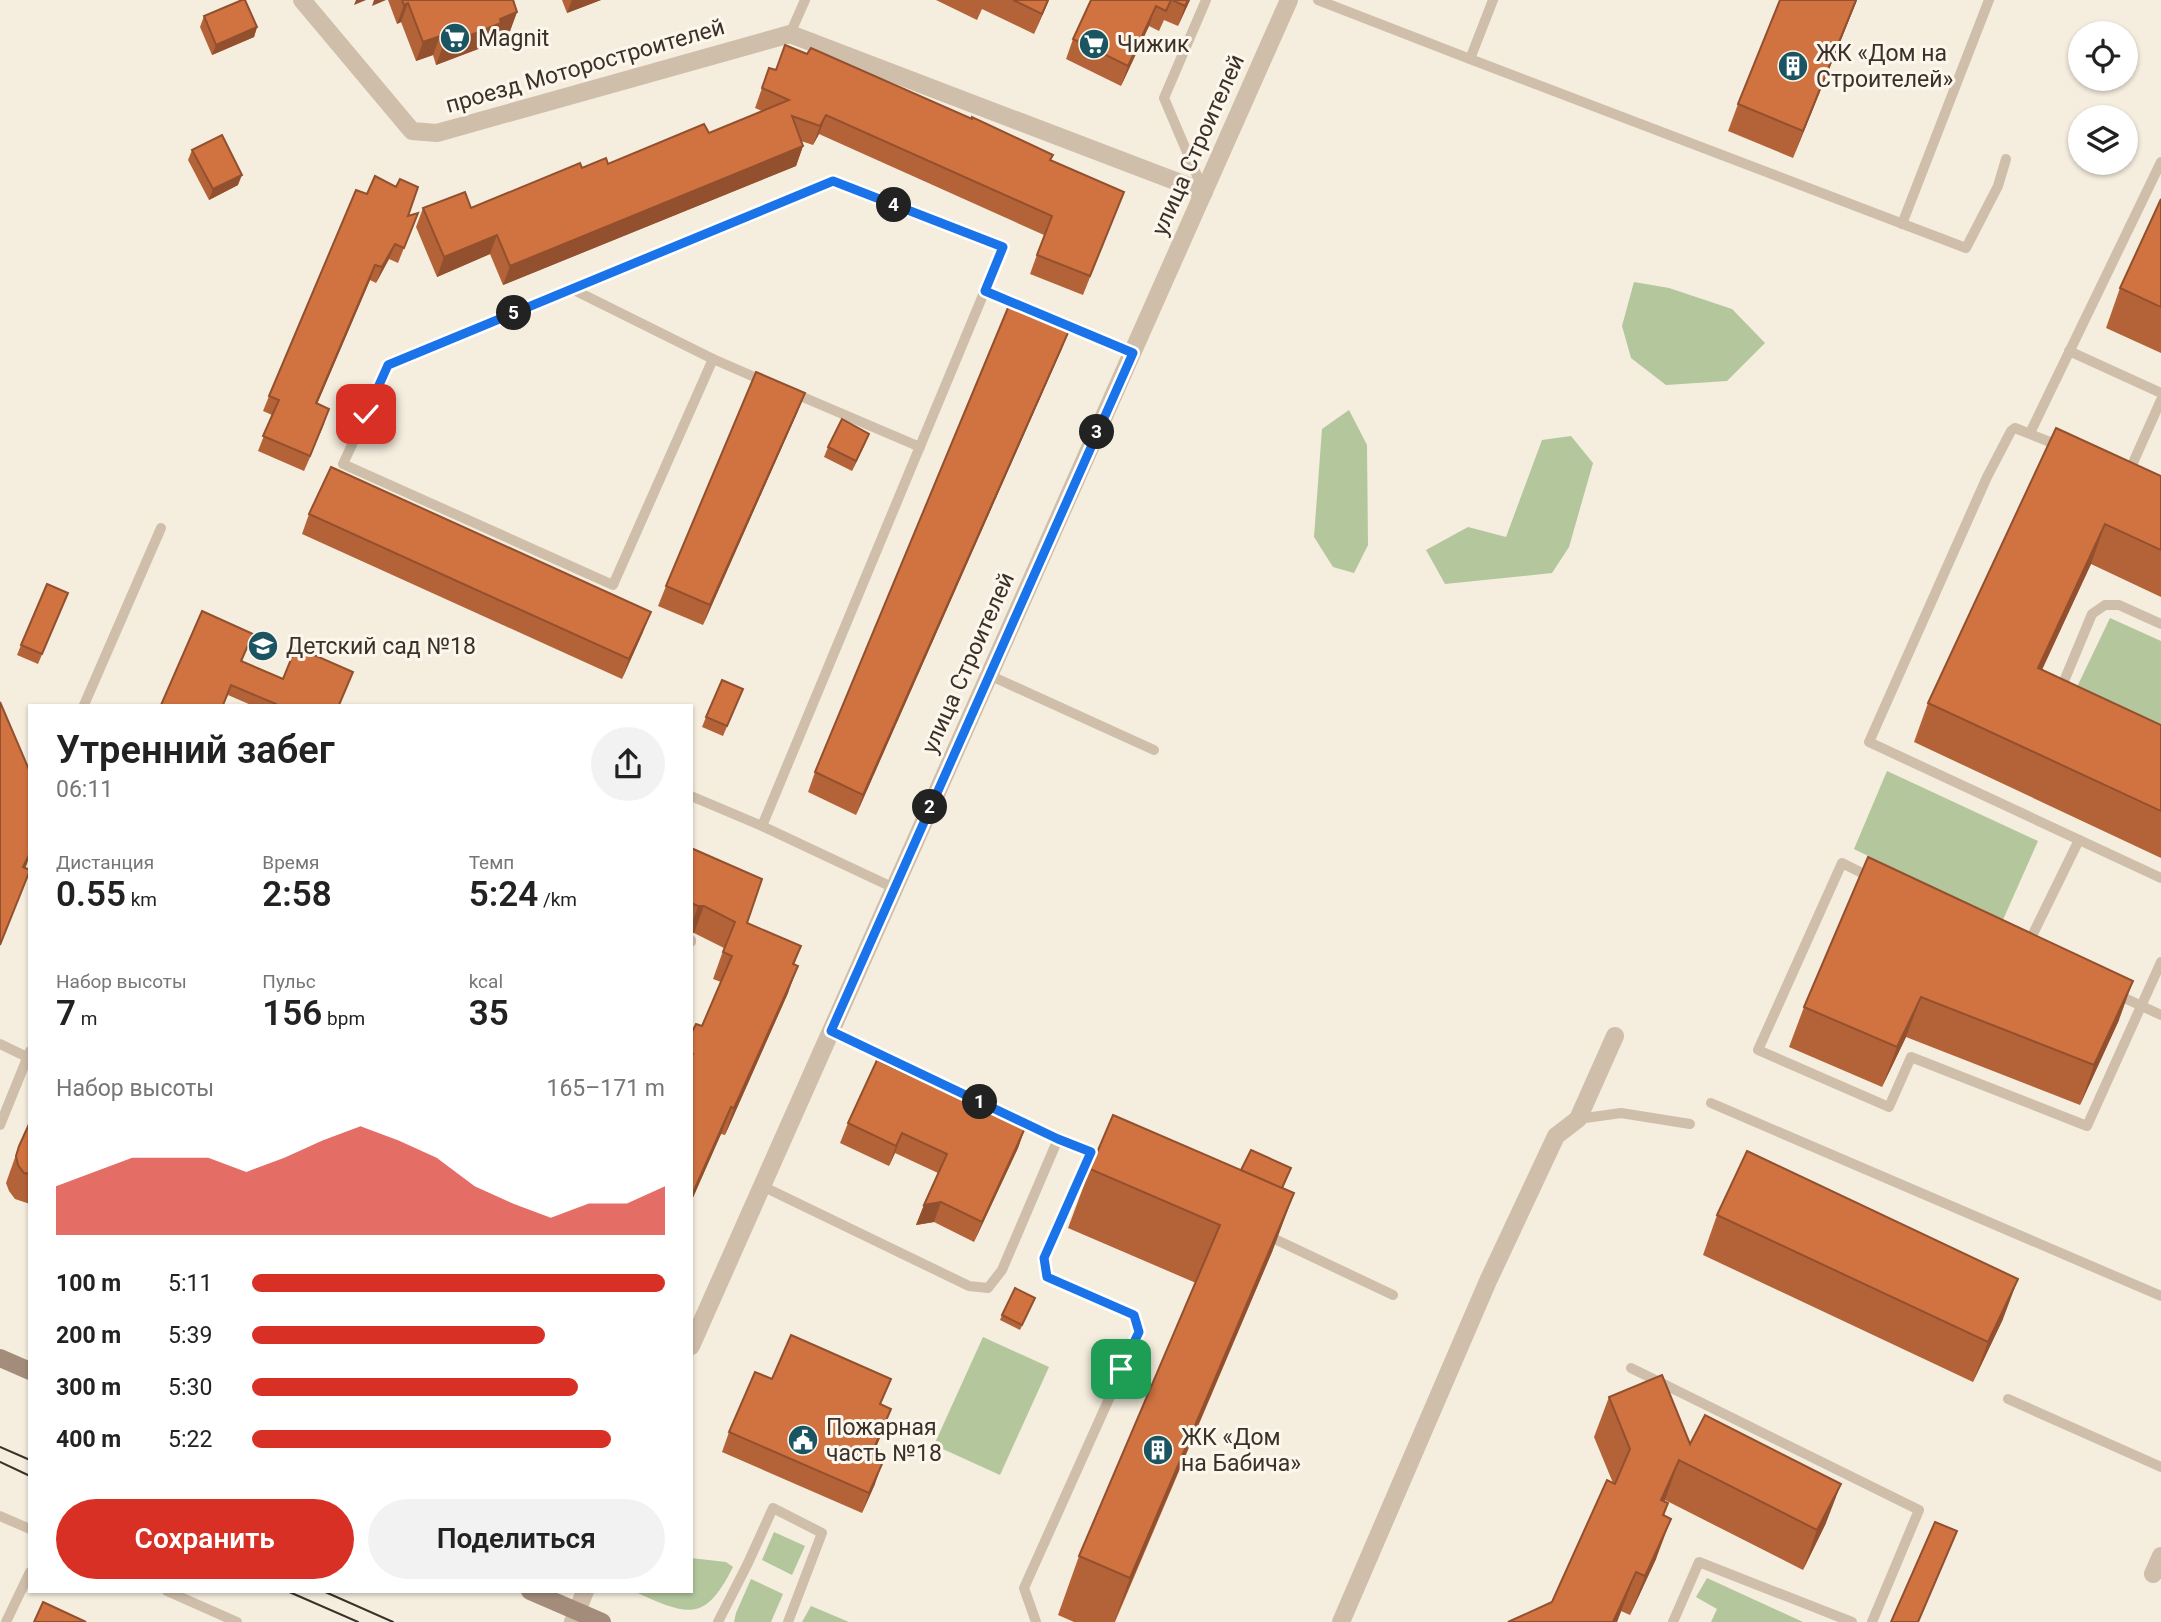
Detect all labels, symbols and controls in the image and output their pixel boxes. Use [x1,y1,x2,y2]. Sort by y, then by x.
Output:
street label: проезд Моторостроителей [442,13,728,119]
supermarket icon: Magnit [438,21,472,55]
map controls [2068,21,2138,175]
button: locate [2068,21,2138,91]
place label: Magnit [478,25,549,52]
supermarket icon: Чижик [1077,27,1111,61]
place label: Чижик [1117,31,1190,58]
place label: ЖК «Дом на Строителей» [1816,40,1953,93]
building icon: ЖК «Дом на Строителей» [1776,49,1810,83]
street label: улица Строителей [1146,50,1250,240]
button: layers [2068,105,2138,175]
pin: 4 [876,188,912,222]
text: 4 [888,193,899,216]
pin: 5 [496,296,532,330]
text: 5 [508,301,519,324]
pin [336,384,396,444]
icon: check [347,395,385,433]
pin: 3 [1080,414,1114,450]
text: 3 [1091,420,1102,443]
street label: улица Строителей [916,568,1020,758]
school or university icon: Детский сад №18 [246,629,280,663]
place label: Детский сад №18 [286,633,476,660]
button: share [591,727,665,801]
text: Утренний забег [56,728,335,772]
text: 06:11 [56,776,113,803]
pin: 2 [912,790,948,824]
text: 2 [924,795,935,818]
text: Дистанция [56,851,154,874]
text: Время [262,851,319,874]
text: Темп [469,851,514,874]
text: 0.55 [56,874,126,915]
text: 2:58 [262,874,332,915]
text: 5:24 [469,874,538,915]
text: km [126,888,157,911]
text: /km [538,888,577,911]
text: Набор высоты [56,970,187,993]
text: Пульс [262,970,316,993]
text: kcal [469,970,503,993]
text: 7 [56,993,76,1034]
text: 156 [262,993,322,1034]
text: 35 [469,993,509,1034]
text: m [76,1007,97,1030]
text: bpm [322,1007,365,1030]
text: Набор высоты [56,1075,214,1102]
text: 165–171 m [546,1075,665,1102]
pin: 1 [962,1084,998,1120]
text: 1 [974,1090,985,1113]
text: 100 m [56,1270,121,1297]
text: 5:11 [168,1270,212,1297]
text: 200 m [56,1322,121,1349]
text: 5:39 [168,1322,212,1349]
pin [1091,1339,1151,1399]
icon: arrive [1102,1350,1140,1388]
text: 300 m [56,1374,121,1401]
text: 5:30 [168,1374,212,1401]
place label: Пожарная часть №18 [826,1414,942,1467]
public building icon: Пожарная часть №18 [786,1423,820,1457]
place label: ЖК «Дом на Бабича» [1181,1424,1301,1477]
text: 400 m [56,1426,121,1453]
text: 5:22 [168,1426,212,1453]
building icon: ЖК «Дом на Бабича» [1141,1433,1175,1467]
button: Сохранить [56,1499,354,1579]
button: Поделиться [368,1499,665,1579]

